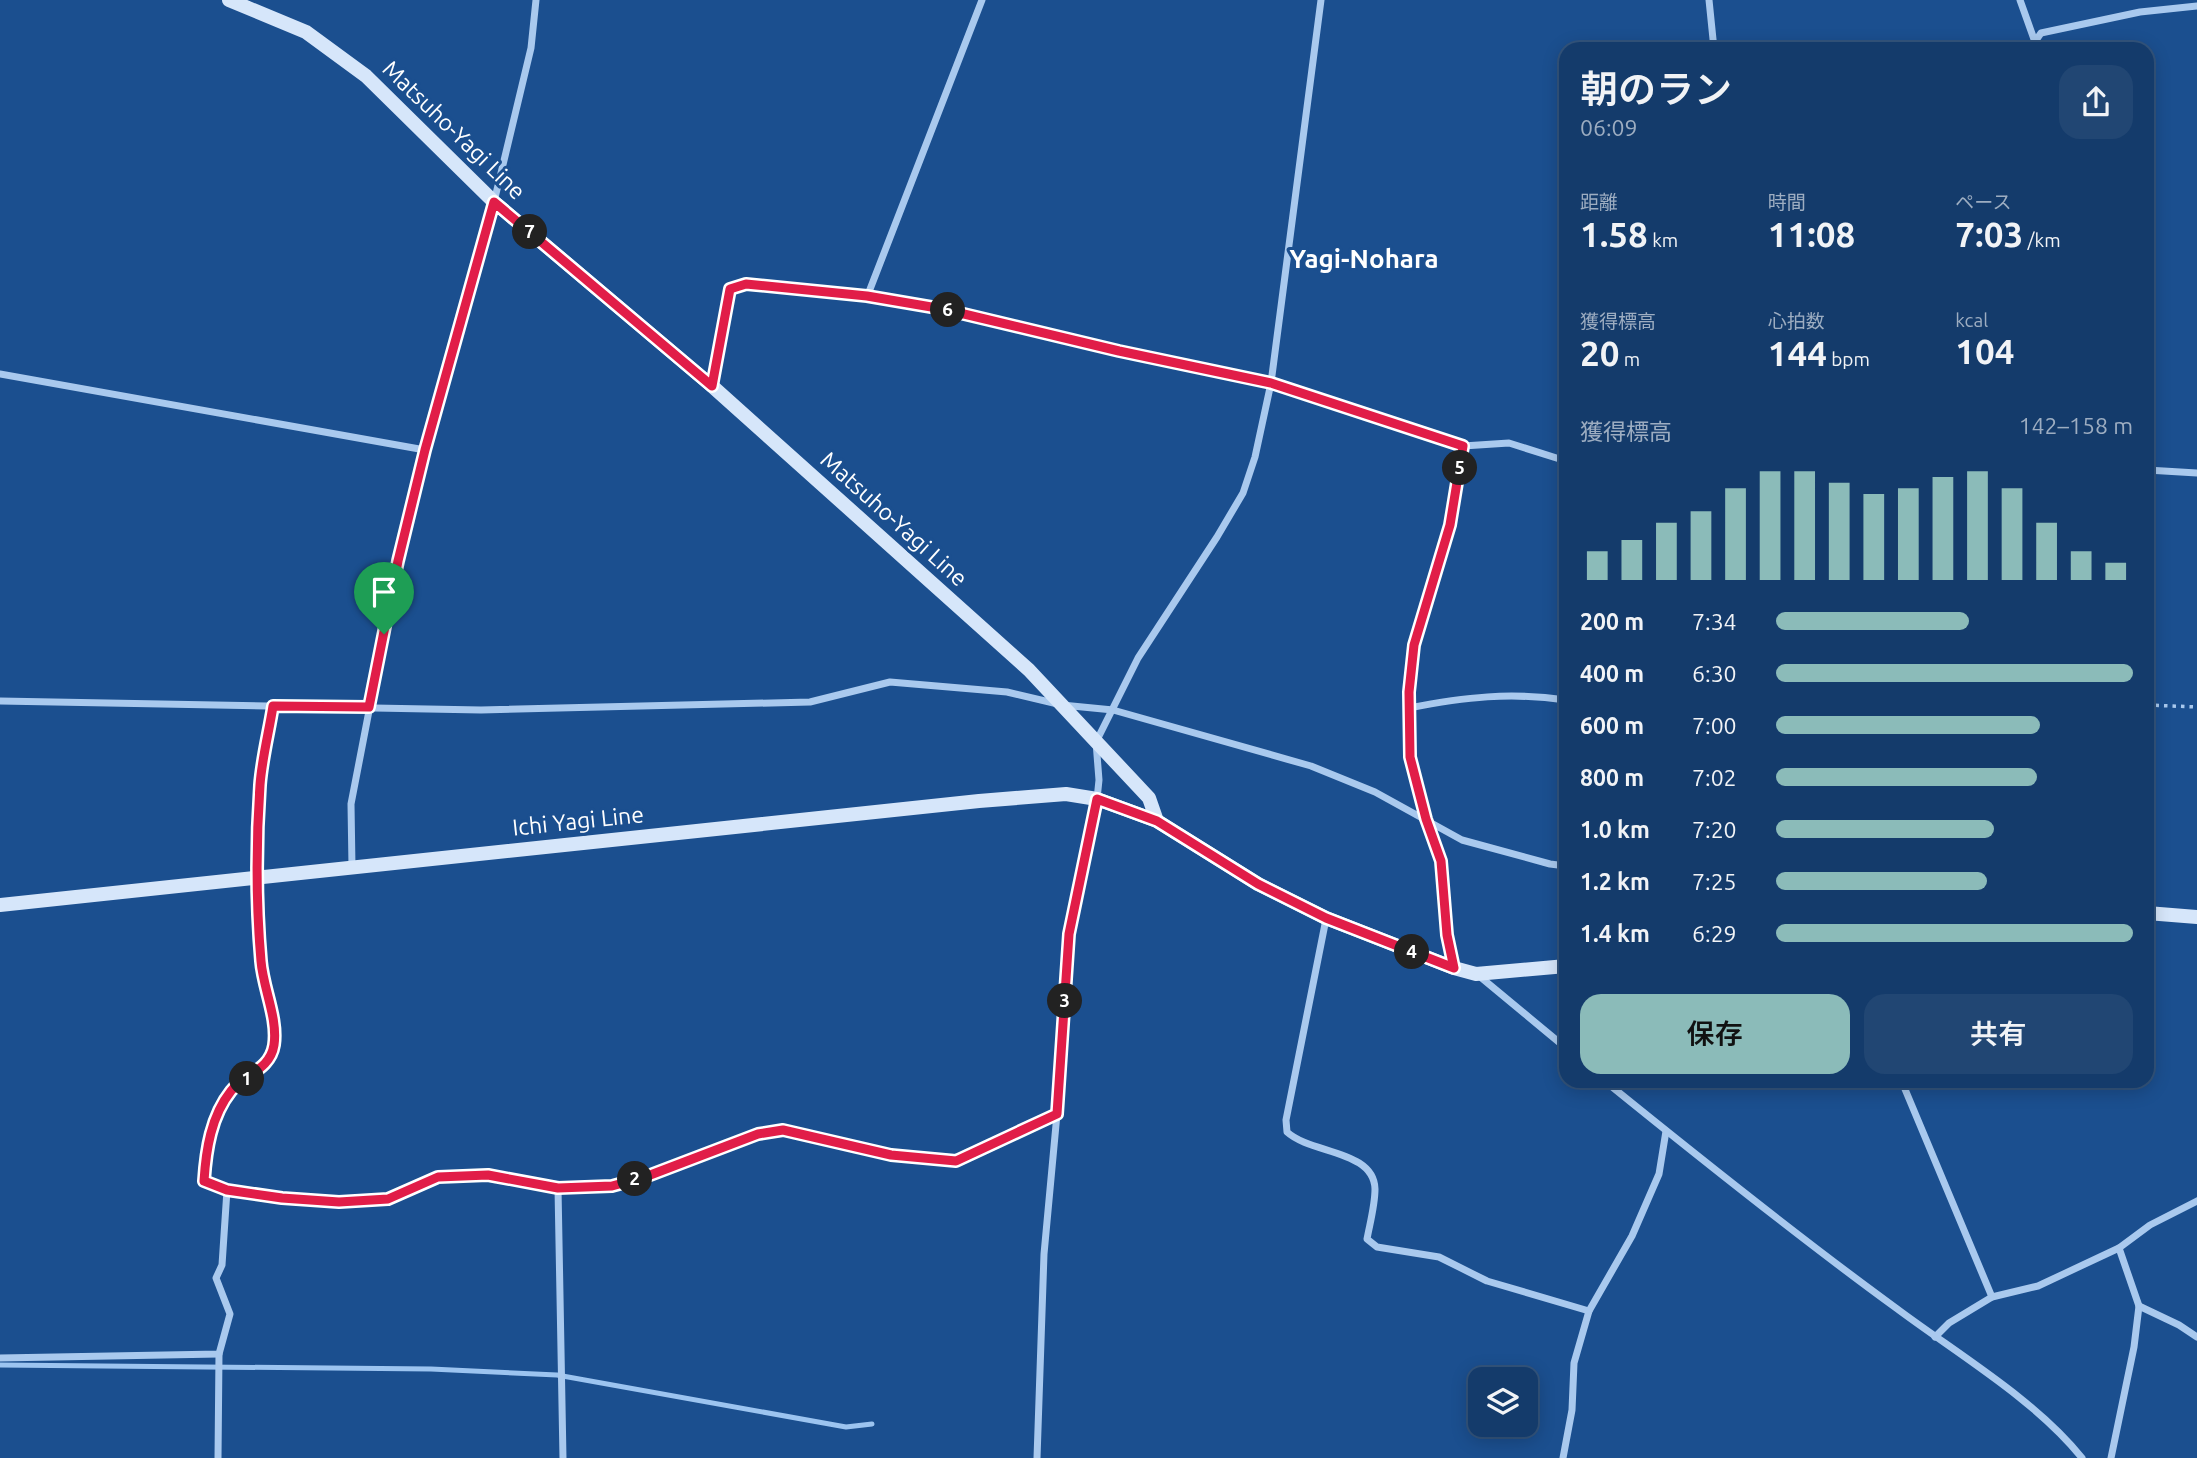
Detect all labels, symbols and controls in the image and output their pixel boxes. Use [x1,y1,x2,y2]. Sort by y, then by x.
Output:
street label: Matsuho-Yagi Line [378,55,531,204]
button: share [2059,65,2133,139]
text: 朝のラン [1580,68,1732,110]
text: 06:09 [1580,115,1638,140]
text: 距離 [1580,191,1618,213]
text: 時間 [1768,191,1806,213]
text: ペース [1955,191,2011,213]
text: 1.58 [1580,214,1648,254]
text: 11:08 [1768,214,1855,254]
text: 7:03 [1955,214,2023,254]
pin: 7 [512,215,548,250]
text: 7 [524,220,535,242]
text: km [1648,229,1678,251]
text: /km [2023,229,2061,251]
district label: Yagi-Nohara [1289,244,1439,273]
pin: 6 [930,292,965,328]
text: 6 [942,298,953,320]
text: kcal [1955,309,1988,331]
text: 獲得標高 [1580,310,1656,332]
text: 心拍数 [1768,310,1825,332]
text: 104 [1955,331,2015,371]
text: 20 [1580,333,1619,373]
text: 144 [1768,333,1827,373]
text: m [1619,348,1640,370]
text: bpm [1827,348,1870,370]
text: 142–158 m [2019,413,2133,438]
text: 獲得標高 [1580,419,1672,444]
street label: Matsuho-Yagi Line [816,447,972,591]
pin: 5 [1442,450,1478,486]
text: 5 [1454,456,1465,478]
pin [354,562,414,634]
icon: arrive [365,573,403,611]
text: 200 m [1580,609,1644,634]
text: 7:34 [1692,609,1737,634]
text: 400 m [1580,661,1644,686]
text: 6:30 [1692,661,1737,686]
text: 600 m [1580,713,1644,738]
text: 7:00 [1692,713,1737,738]
text: 800 m [1580,765,1644,790]
text: 7:02 [1692,765,1737,790]
street label: Ichi Yagi Line [511,801,645,840]
text: 1.0 km [1580,817,1650,842]
text: 7:20 [1692,817,1737,842]
text: 1.2 km [1580,869,1650,894]
text: 7:25 [1692,869,1737,894]
text: 1.4 km [1580,921,1650,946]
text: 6:29 [1692,921,1737,946]
pin: 4 [1394,934,1430,970]
text: 4 [1406,940,1417,962]
pin: 3 [1048,984,1082,1018]
text: 3 [1059,989,1070,1011]
button: 保存 [1580,994,1850,1074]
button: 共有 [1864,994,2133,1074]
pin: 1 [230,1062,264,1096]
text: 1 [241,1067,252,1089]
pin: 2 [618,1162,652,1196]
text: 2 [629,1167,640,1189]
map controls [1468,1367,1538,1437]
button: layers [1468,1367,1538,1437]

